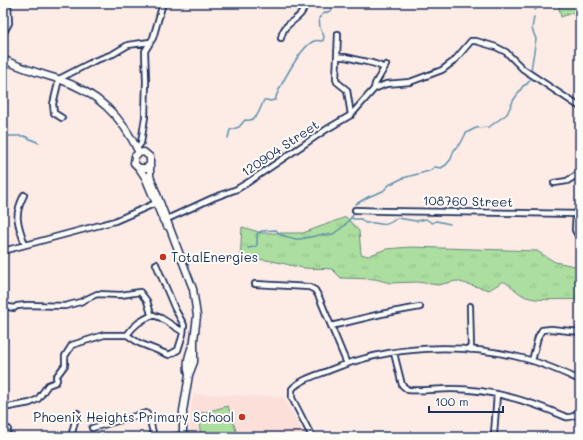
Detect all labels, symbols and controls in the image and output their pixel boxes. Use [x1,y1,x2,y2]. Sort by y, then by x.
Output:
street label: 120904 Street [238,115,322,180]
street label: 108760 Street [423,191,514,210]
place label: TotalEnergies [171,248,258,265]
marker: TotalEnergies [158,252,168,262]
scale bar [429,388,503,414]
text: 100 m [435,393,469,409]
place label: Phoenix Heights Primary School [33,408,234,425]
marker: Phoenix Heights Primary School [237,412,247,422]

